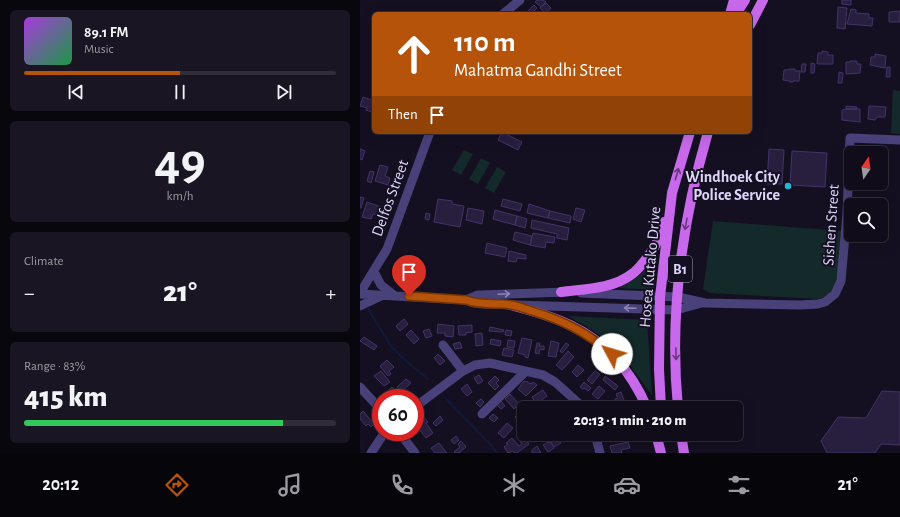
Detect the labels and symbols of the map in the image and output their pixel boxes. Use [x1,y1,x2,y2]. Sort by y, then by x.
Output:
north arrow [844,146,888,190]
street label: Delfos Street [369,158,411,238]
one-way arrow [674,168,681,181]
place label: Windhoek City Police Service [685,169,781,203]
marker: Windhoek City Police Service [783,181,793,191]
street label: Sishen Street [820,184,842,266]
street label: Hosea Kutako Drive [637,206,663,328]
one-way arrow [682,217,690,230]
pin [392,255,426,296]
road number: B1 [668,256,692,282]
one-way arrow [498,290,511,298]
one-way arrow [624,305,637,312]
position arrow [591,333,633,375]
one-way arrow [672,347,680,360]
speed limit sign: 60 [372,389,424,441]

